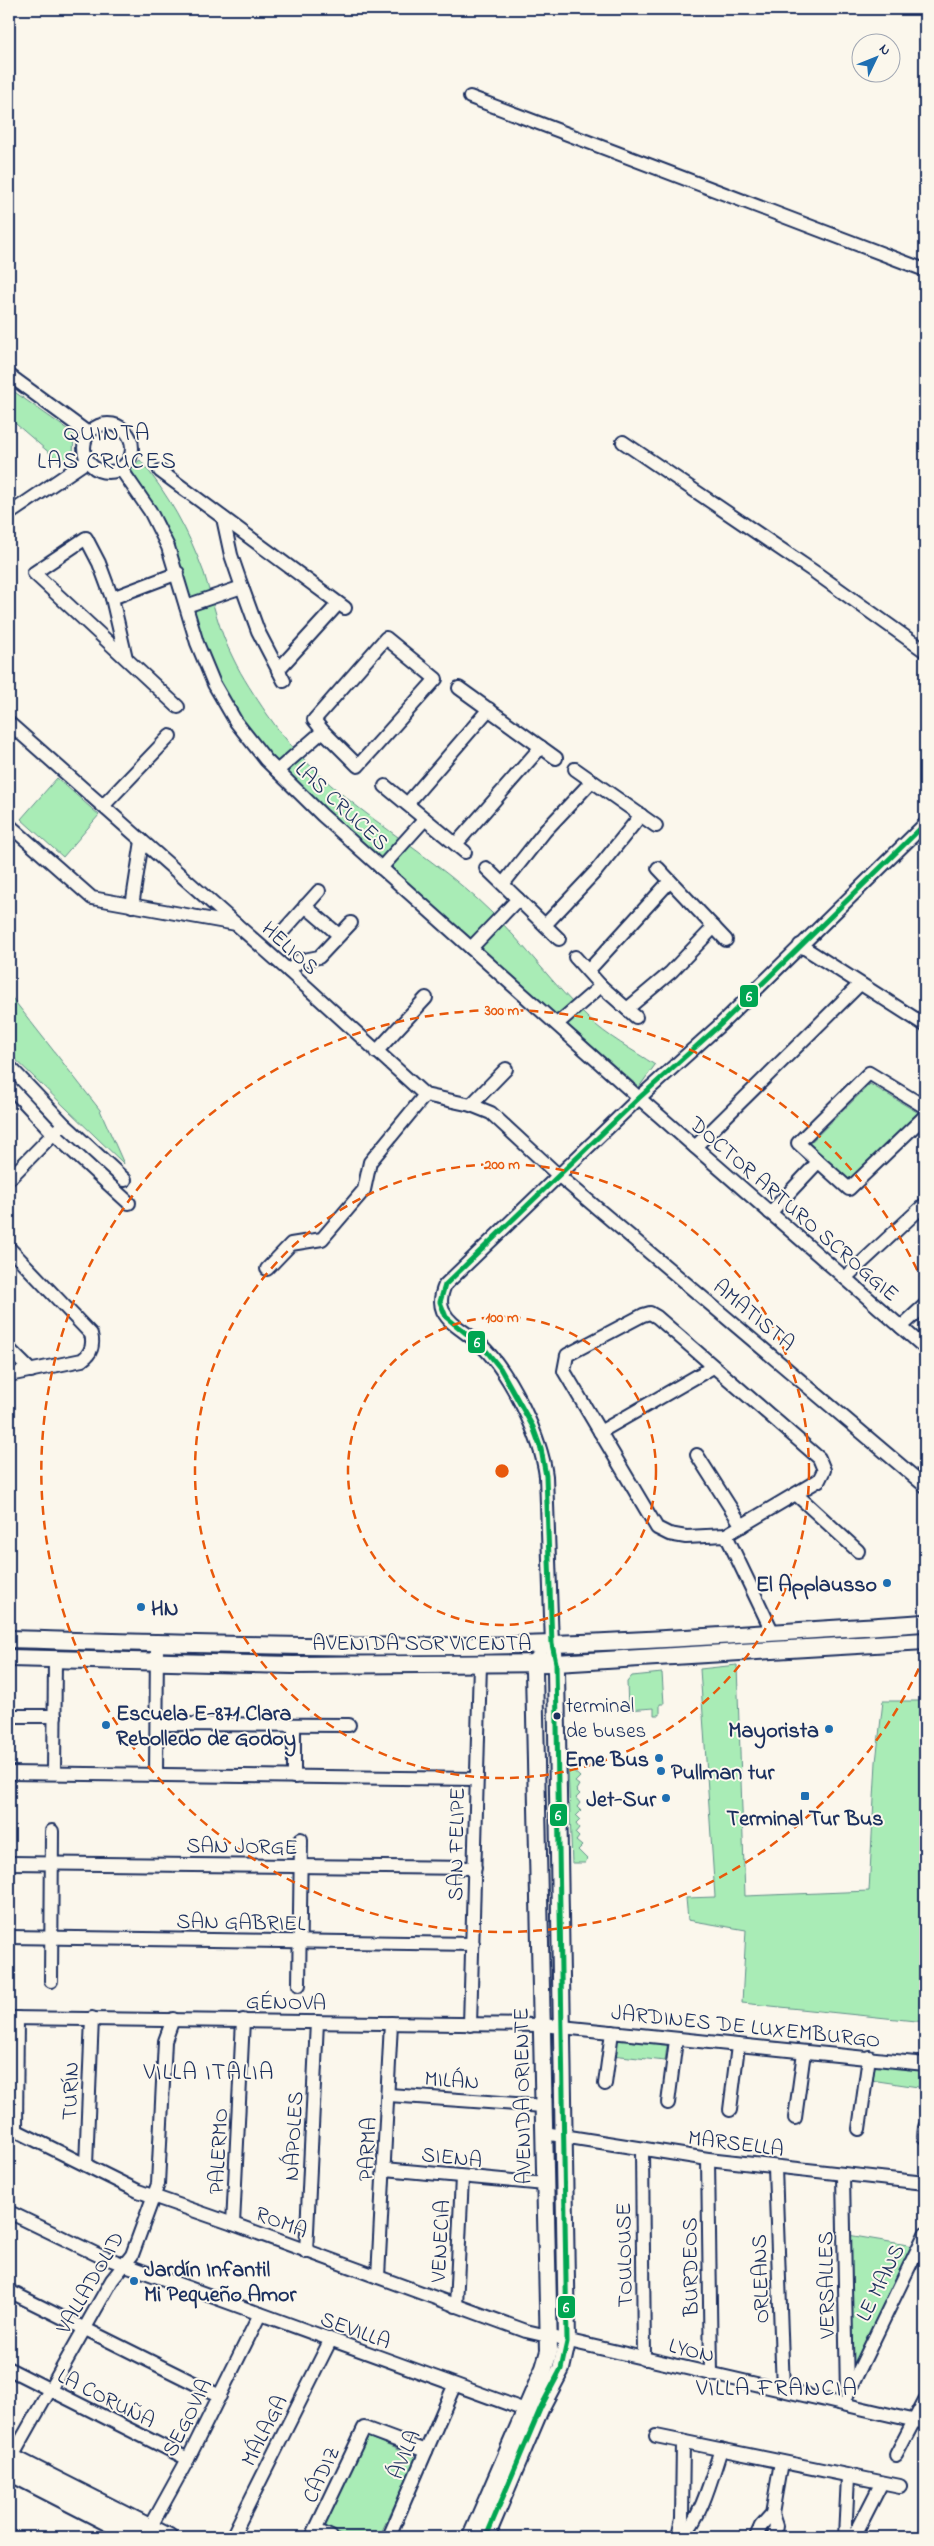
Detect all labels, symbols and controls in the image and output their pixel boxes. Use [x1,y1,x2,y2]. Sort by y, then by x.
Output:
north arrow [852,32,902,82]
text: N [874,40,895,61]
district label: QUINTA LAS CRUCES [37,417,177,480]
street label: LAS CRUCES [287,755,395,859]
street label: HELIOS [253,915,325,984]
line badge: 6 [739,984,759,1008]
text: 6 [745,987,753,1008]
text: 300 m [484,1000,520,1022]
street label: DOCTOR ARTURO SCROGGIE [680,1109,905,1311]
text: 200 m [483,1154,520,1176]
street label: AMATISTA [705,1272,801,1360]
text: 100 m [485,1307,519,1329]
line badge: 6 [467,1330,486,1354]
text: 6 [473,1333,481,1354]
centre of rings [493,1462,511,1480]
place label: El Applausso [756,1570,877,1602]
marker: El Applausso [881,1577,893,1589]
place label: HN [151,1594,179,1626]
marker: HN [135,1601,147,1613]
street label: AVENIDA SOR VICENTA [312,1629,532,1661]
place label: terminal de buses [566,1692,646,1747]
place label: Escuela E-871 Clara Rebolledo de Godoy [116,1699,296,1757]
marker: terminal de buses [552,1711,562,1721]
place label: Mayorista [728,1716,819,1749]
marker: Escuela E-871 Clara Rebolledo de Godoy [100,1719,112,1731]
marker: Mayorista [823,1723,835,1735]
place label: Eme Bus [565,1745,649,1777]
marker: Eme Bus [653,1752,665,1764]
place label: Pullman tur [671,1758,776,1790]
marker: Pullman tur [655,1765,667,1777]
place label: Jet-Sur [586,1785,657,1817]
street label: SAN FELIPE [441,1787,475,1901]
marker: Terminal Tur Bus [799,1790,811,1802]
marker: Jet-Sur [660,1792,672,1804]
line badge: 6 [549,1803,568,1827]
place label: Terminal Tur Bus [727,1804,883,1836]
text: 6 [554,1806,562,1827]
street label: SAN JORGE [186,1831,298,1865]
street label: SAN GABRIEL [176,1907,307,1941]
street label: GÉNOVA [246,1987,326,2021]
street label: JARDINES DE LUXEMBURGO [609,1998,882,2058]
street label: AVENIDA ORIENTE [506,2007,542,2185]
district label: VILLA ITALIA [143,2056,274,2091]
street label: TURÍN [55,2061,89,2121]
street label: MILÁN [423,2064,480,2100]
street label: NÁPOLES [277,2090,313,2182]
street label: PALERMO [202,2107,238,2195]
street label: PARMA [351,2116,387,2182]
street label: MARSELLA [686,2123,785,2167]
street label: SIENA [420,2140,484,2178]
street label: ROMA [250,2199,312,2248]
street label: VENECIA [424,2199,460,2284]
street label: TOULOUSE [609,2202,643,2308]
street label: BURDEOS [675,2217,709,2318]
street label: VALLADOLID [49,2226,134,2342]
street label: VERSALLES [811,2231,845,2340]
street label: ORLEANS [744,2234,780,2324]
street label: LE MANS [849,2239,914,2328]
place label: Jardín Infantil Mi Pequeño Amor [144,2255,297,2312]
marker: Jardín Infantil Mi Pequeño Amor [128,2275,140,2287]
line badge: 6 [557,2295,576,2319]
text: 6 [562,2298,570,2319]
street label: SEVILLA [315,2304,395,2359]
street label: LYON [665,2331,717,2373]
street label: LA CORUÑA [51,2361,160,2438]
district label: VILLA FRANCIA [695,2372,858,2407]
street label: SEGOVIA [155,2374,222,2463]
street label: MÁLAGA [234,2390,297,2472]
street label: ÁVILA [381,2426,430,2485]
street label: CÁDIZ [296,2442,350,2509]

